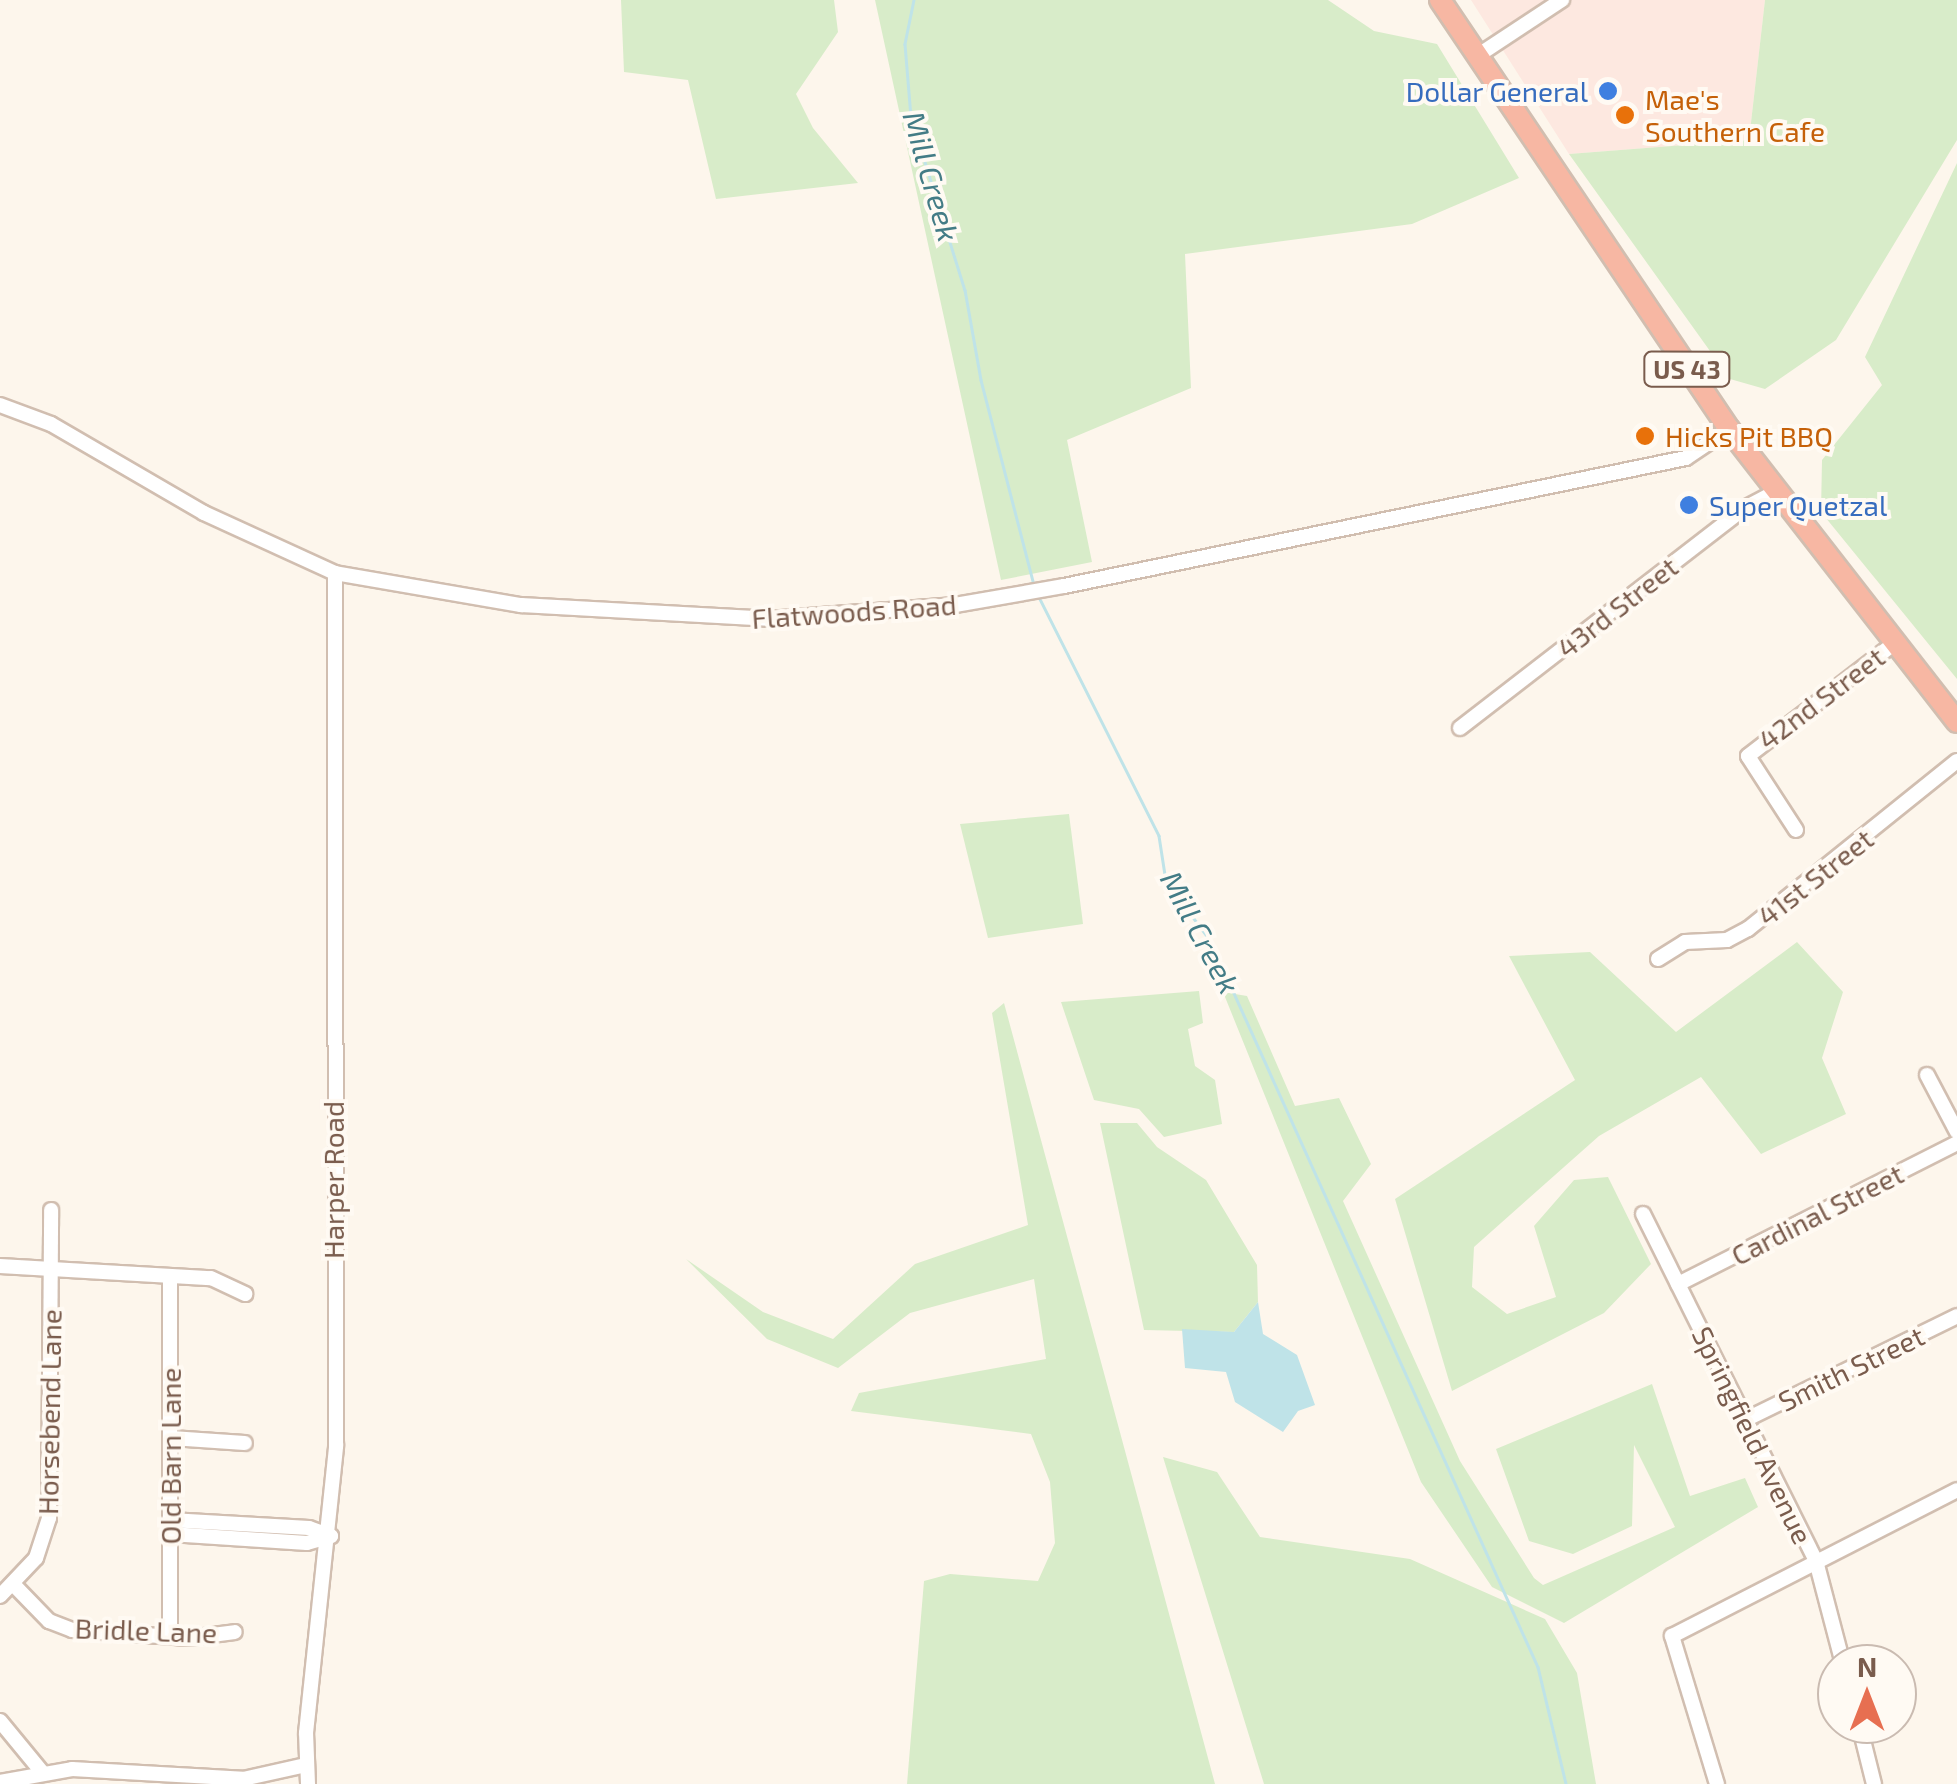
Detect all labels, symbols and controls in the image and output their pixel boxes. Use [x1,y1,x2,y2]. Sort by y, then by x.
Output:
place label: Dollar General [1405,74,1588,108]
marker: Dollar General [1597,80,1619,102]
place label: Mae's Southern Cafe [1645,82,1825,148]
marker: Mae's Southern Cafe [1614,104,1636,126]
water label: Mill Creek [896,106,968,246]
road number: US 43 [1642,349,1732,389]
place label: Hicks Pit BBQ [1665,419,1833,453]
marker: Hicks Pit BBQ [1634,425,1656,447]
place label: Super Quetzal [1709,488,1888,522]
marker: Super Quetzal [1678,494,1700,516]
street label: 43rd Street [1550,549,1684,665]
street label: Flatwoods Road [750,587,958,635]
street label: 42nd Street [1751,640,1891,756]
street label: 41st Street [1751,821,1879,933]
water label: Mill Creek [1154,864,1248,1000]
street label: Harper Road [316,1101,350,1259]
street label: Cardinal Street [1725,1156,1909,1272]
street label: Horsebend Lane [30,1309,68,1515]
street label: Smith Street [1773,1318,1929,1418]
street label: Springfield Avenue [1686,1320,1820,1550]
street label: Old Barn Lane [153,1368,187,1544]
street label: Bridle Lane [74,1611,218,1649]
north arrow [1817,1644,1917,1744]
text: N [1857,1649,1877,1683]

